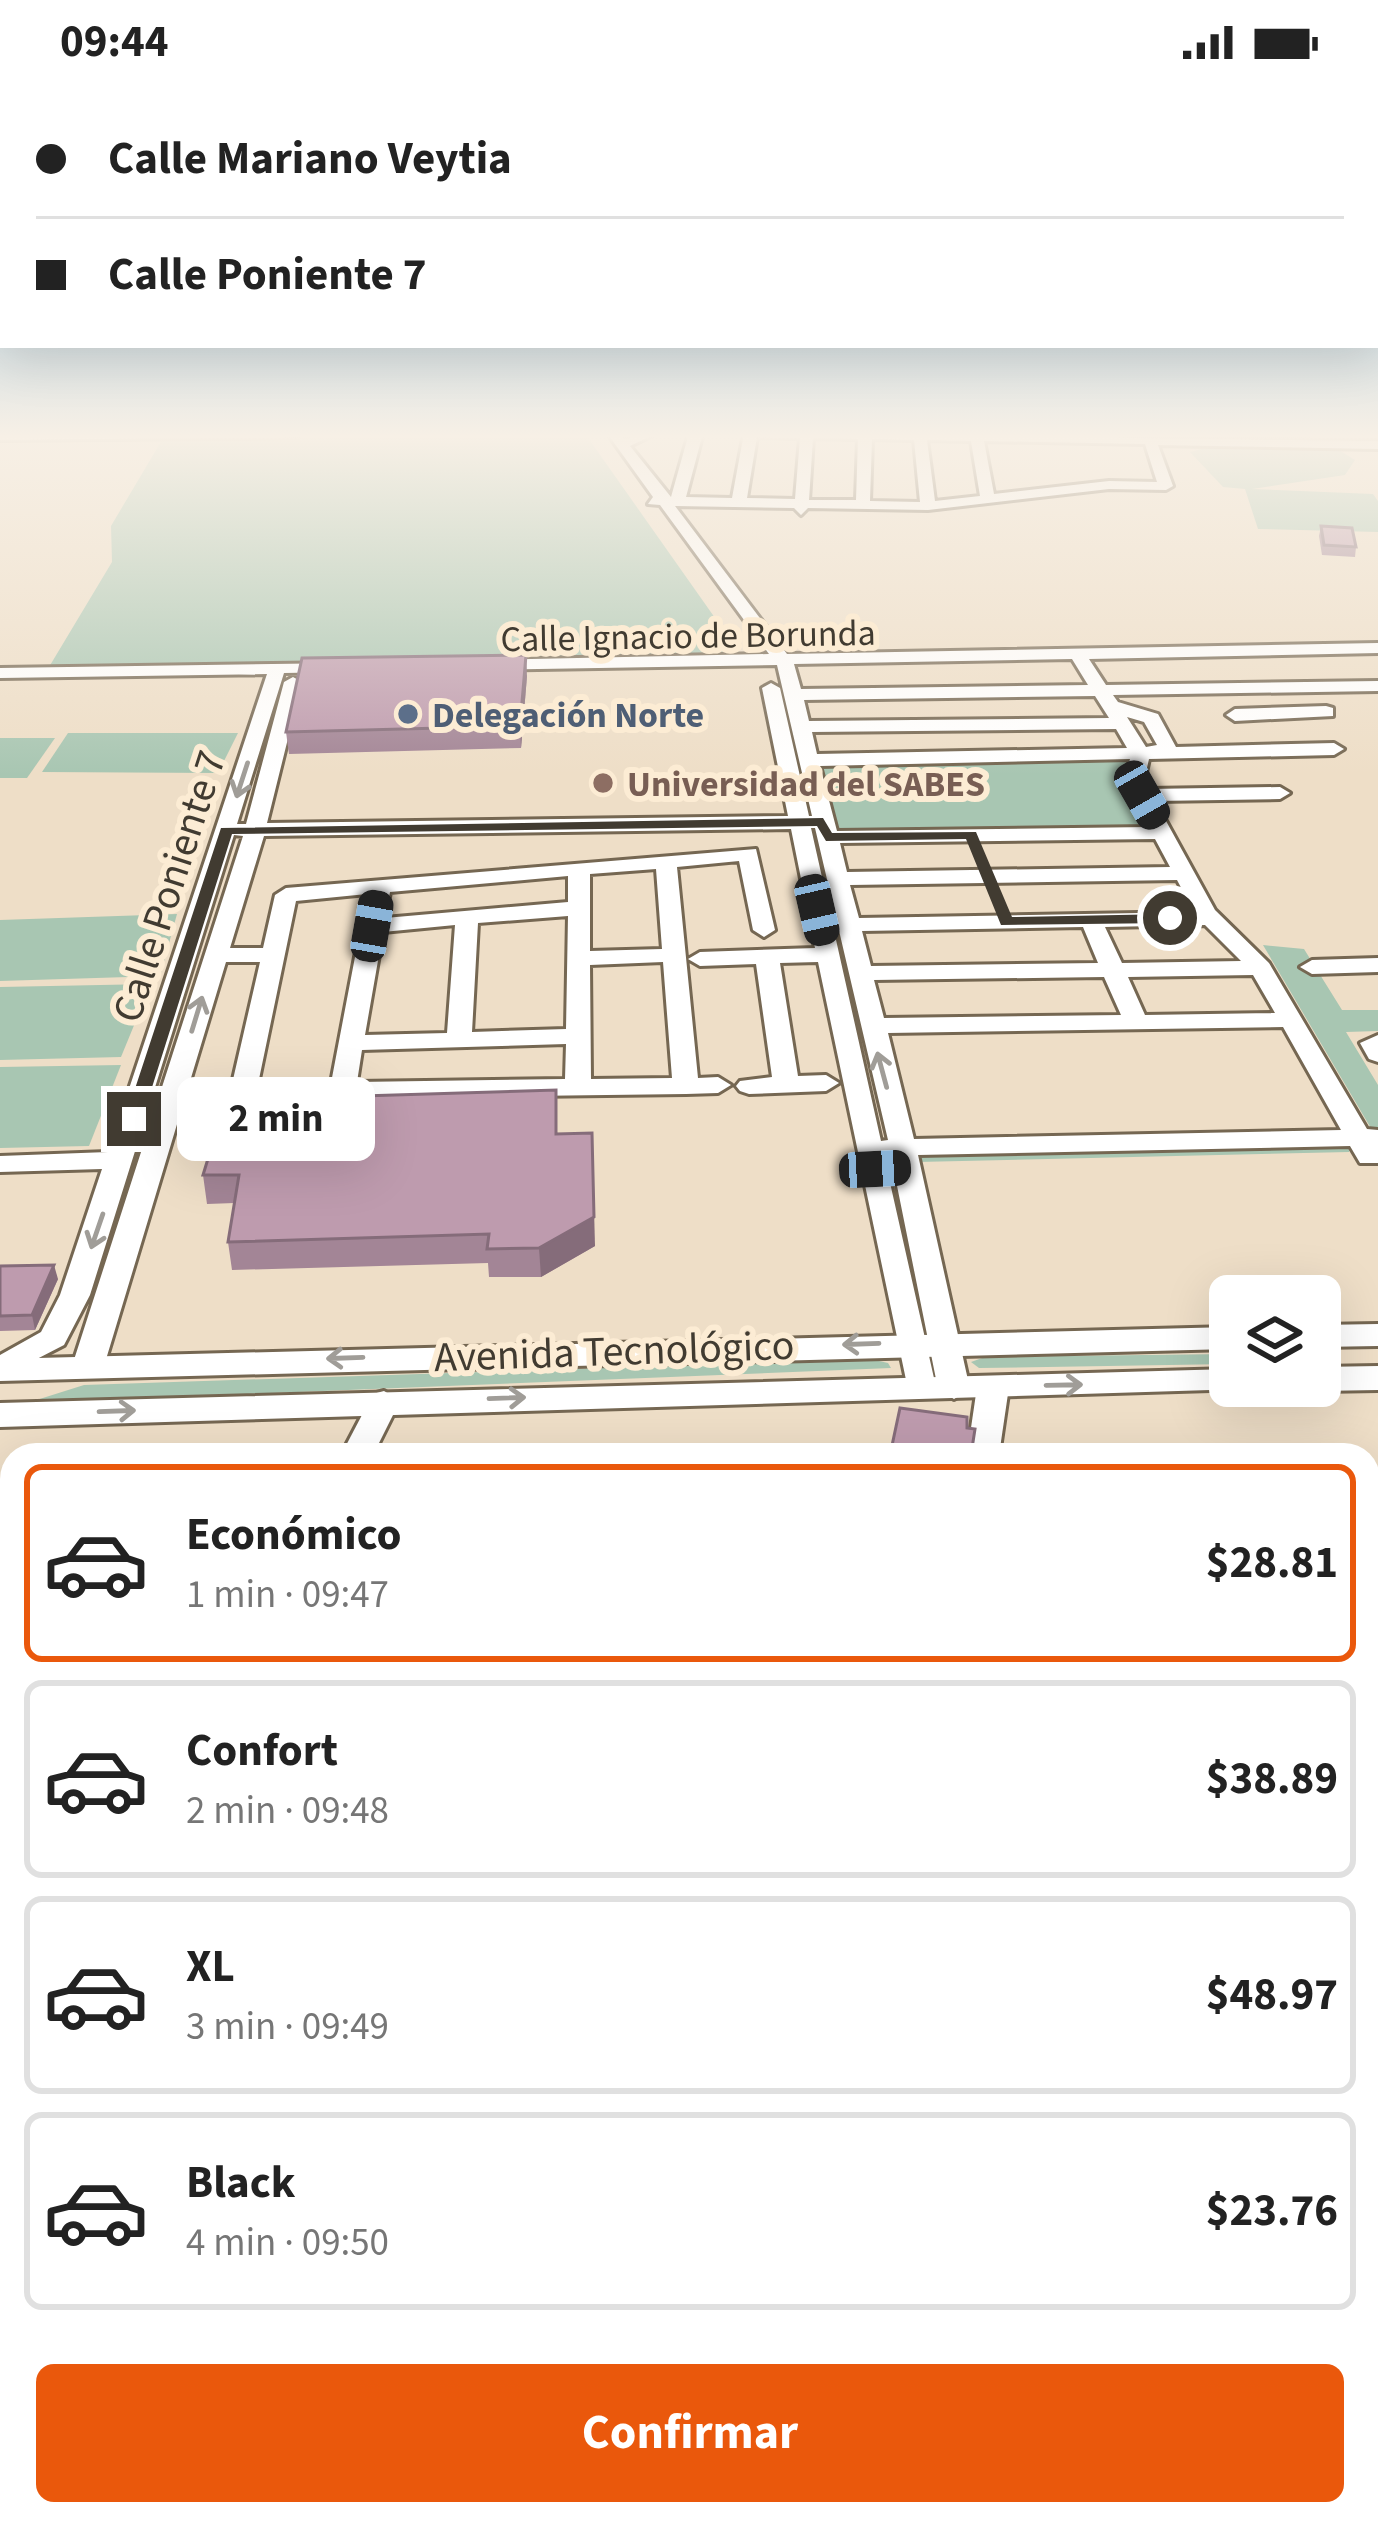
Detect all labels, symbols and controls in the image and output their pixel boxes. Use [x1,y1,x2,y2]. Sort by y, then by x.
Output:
text: 09:44 [60,10,169,74]
text: Calle Mariano Veytia [108,127,512,191]
text: Calle Poniente 7 [108,243,427,307]
street label: Calle Ignacio de Borunda [500,608,876,665]
place label: Delegación Norte [432,690,704,741]
marker: Delegación Norte [395,701,421,727]
street label: Calle Poniente 7 [98,743,242,1030]
car [1108,755,1176,835]
place label: Universidad del SABES [627,759,985,810]
one-way arrow [230,760,252,798]
marker: Universidad del SABES [590,770,616,796]
car [791,871,843,949]
car [348,887,396,965]
route start [1143,891,1197,945]
one-way arrow [187,996,209,1034]
one-way arrow [870,1051,892,1089]
callout: 2 min [176,1077,374,1161]
text: 2 min [229,1091,323,1147]
route end [107,1092,161,1146]
car [838,1149,912,1189]
one-way arrow [84,1211,106,1249]
map controls [1209,1275,1341,1407]
button: layers [1209,1275,1341,1407]
street label: Avenida Tecnológico [433,1316,795,1388]
one-way arrow [842,1333,881,1356]
one-way arrow [326,1346,365,1369]
one-way arrow [1044,1374,1083,1397]
one-way arrow [487,1387,526,1410]
one-way arrow [97,1399,136,1422]
text: Económico [186,1503,402,1567]
icon: car [42,1509,150,1617]
text: $28.81 [1206,1531,1338,1595]
text: 1 min · 09:47 [186,1567,389,1623]
text: Confort [186,1719,338,1783]
icon: car [42,1725,150,1833]
text: $38.89 [1206,1747,1338,1811]
text: 2 min · 09:48 [186,1783,389,1839]
text: XL [186,1935,235,1999]
icon: car [42,1941,150,2049]
text: $48.97 [1206,1963,1338,2027]
text: 3 min · 09:49 [186,1999,389,2055]
text: Black [186,2151,296,2215]
icon: car [42,2157,150,2265]
text: $23.76 [1206,2179,1338,2243]
text: 4 min · 09:50 [186,2215,389,2271]
button: Confirmar [36,2364,1344,2502]

